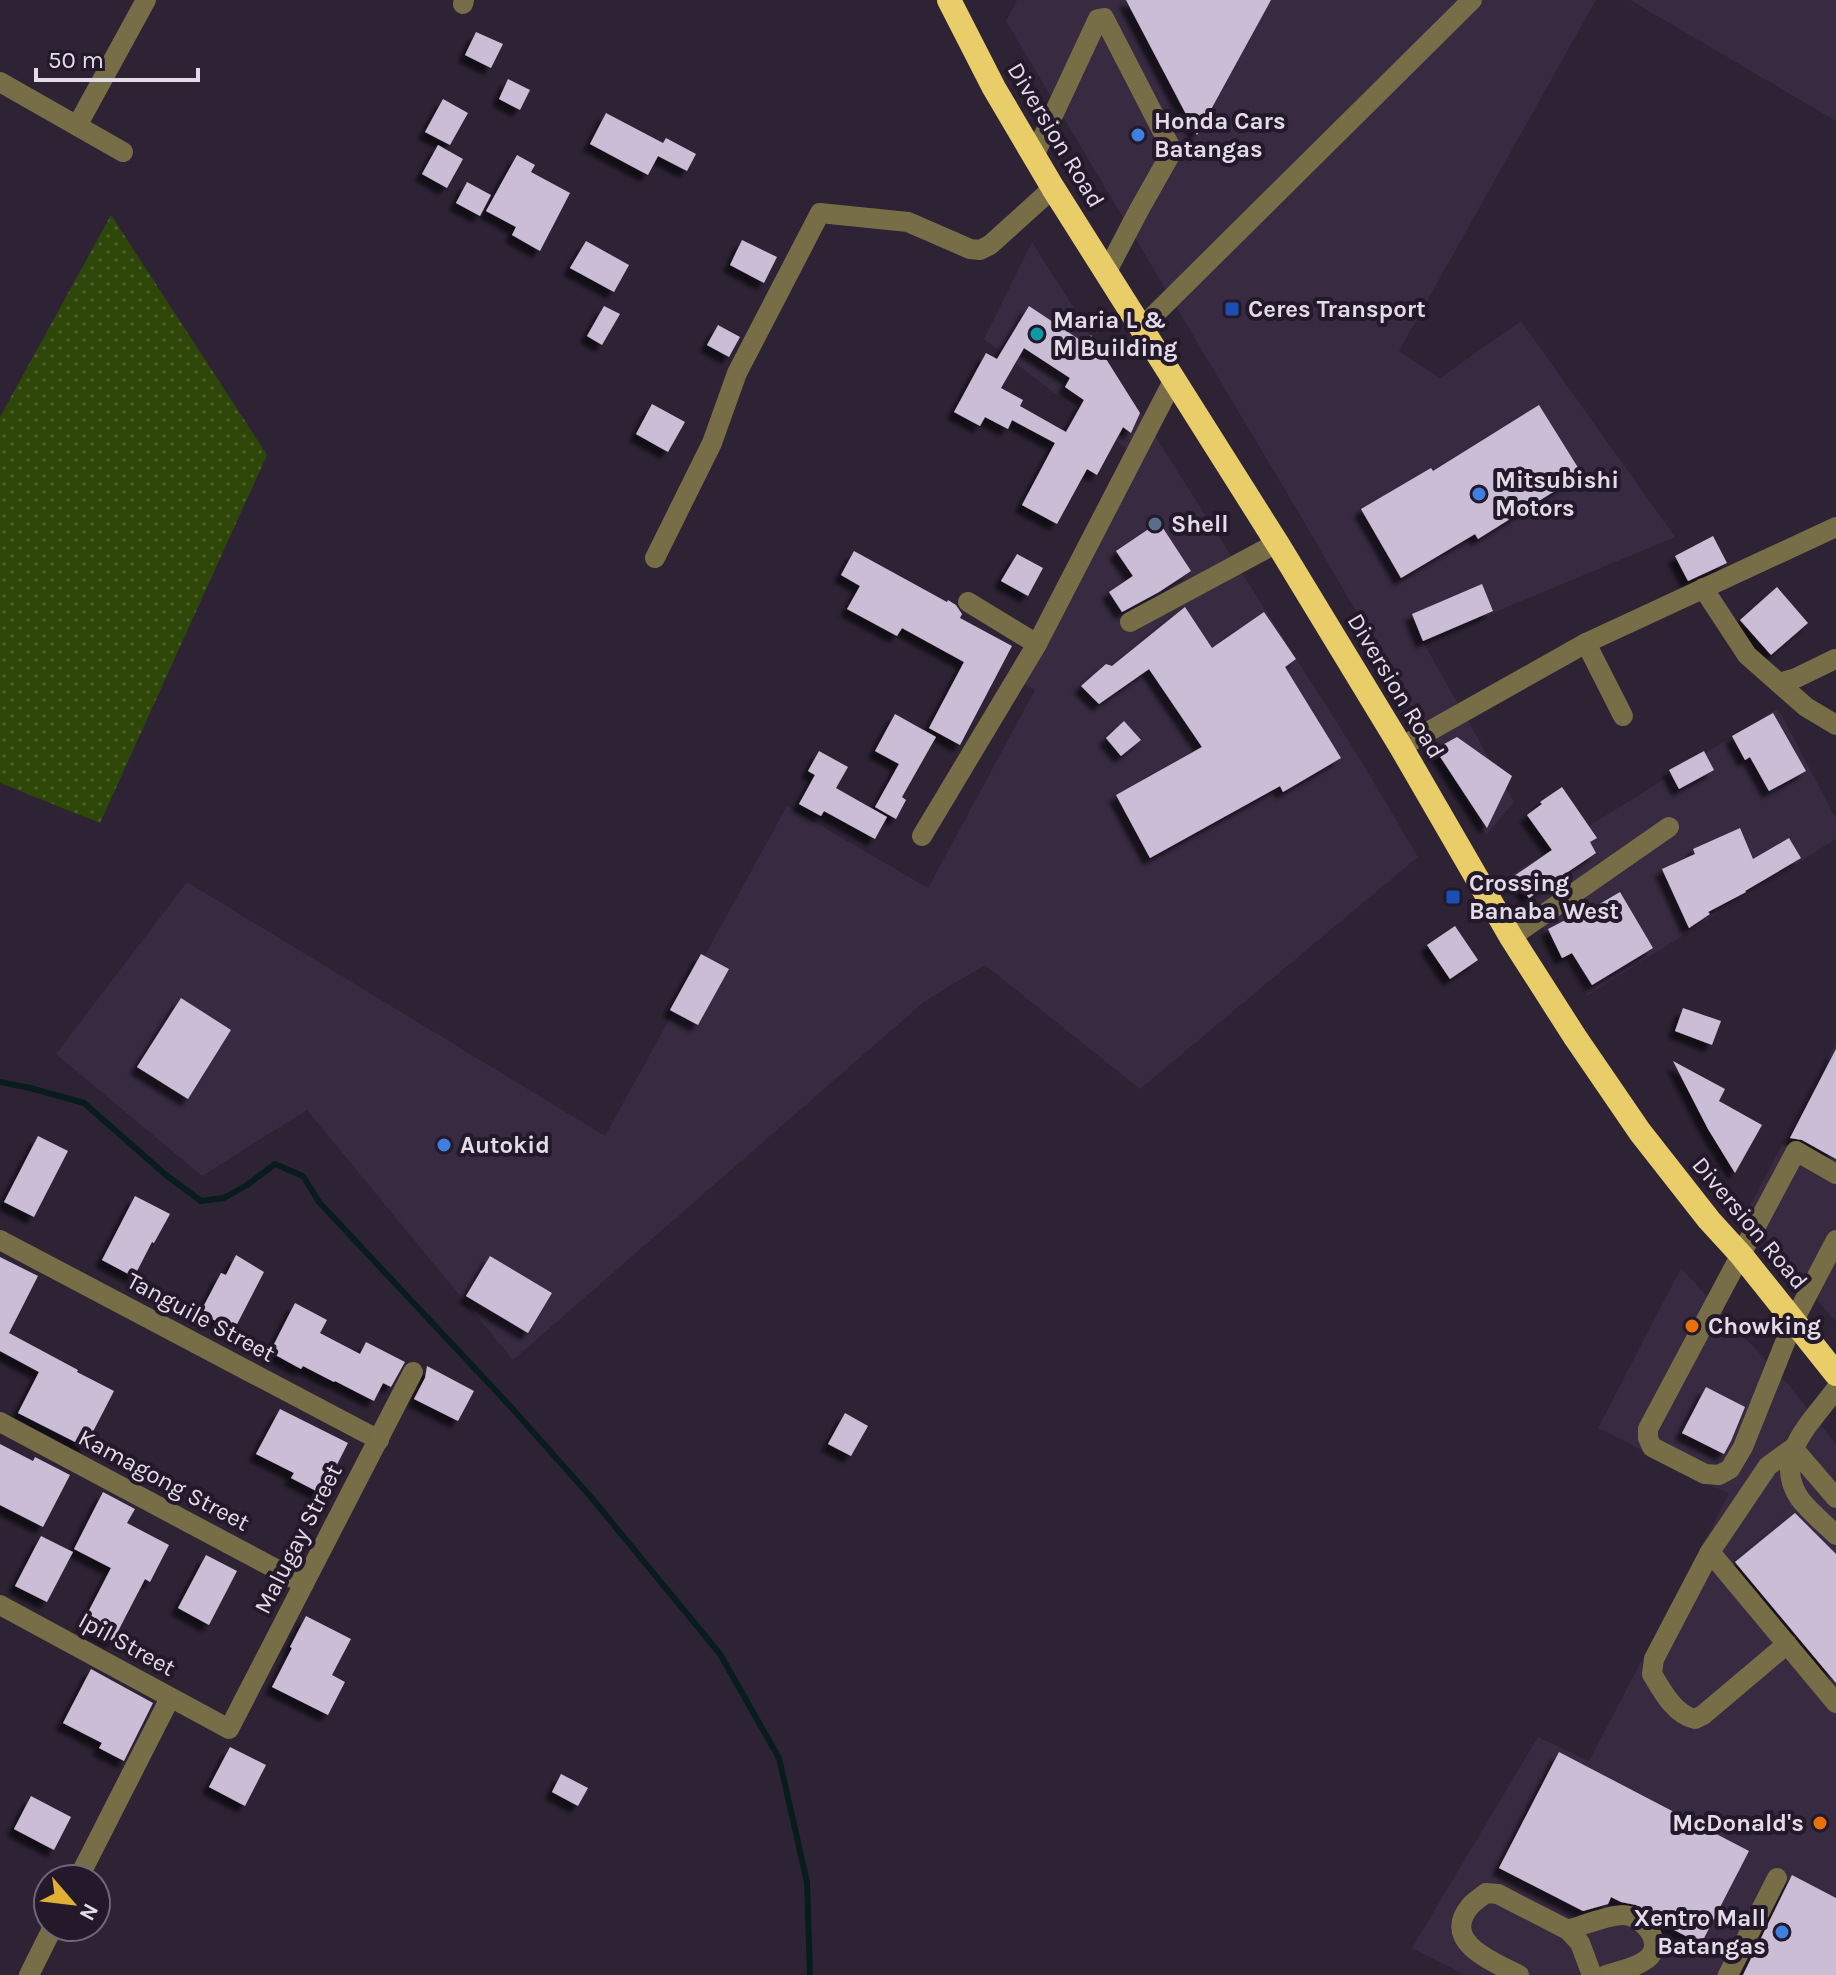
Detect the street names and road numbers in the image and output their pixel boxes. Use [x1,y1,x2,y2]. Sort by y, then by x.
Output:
street label: Diversion Road [1002,57,1110,213]
street label: Diversion Road [1342,608,1450,764]
street label: Diversion Road [1686,1151,1814,1295]
street label: Tanguile Street [122,1266,280,1368]
street label: Kamagong Street [74,1423,254,1537]
street label: Malugay Street [248,1459,348,1619]
street label: Ipil Street [74,1606,180,1682]

